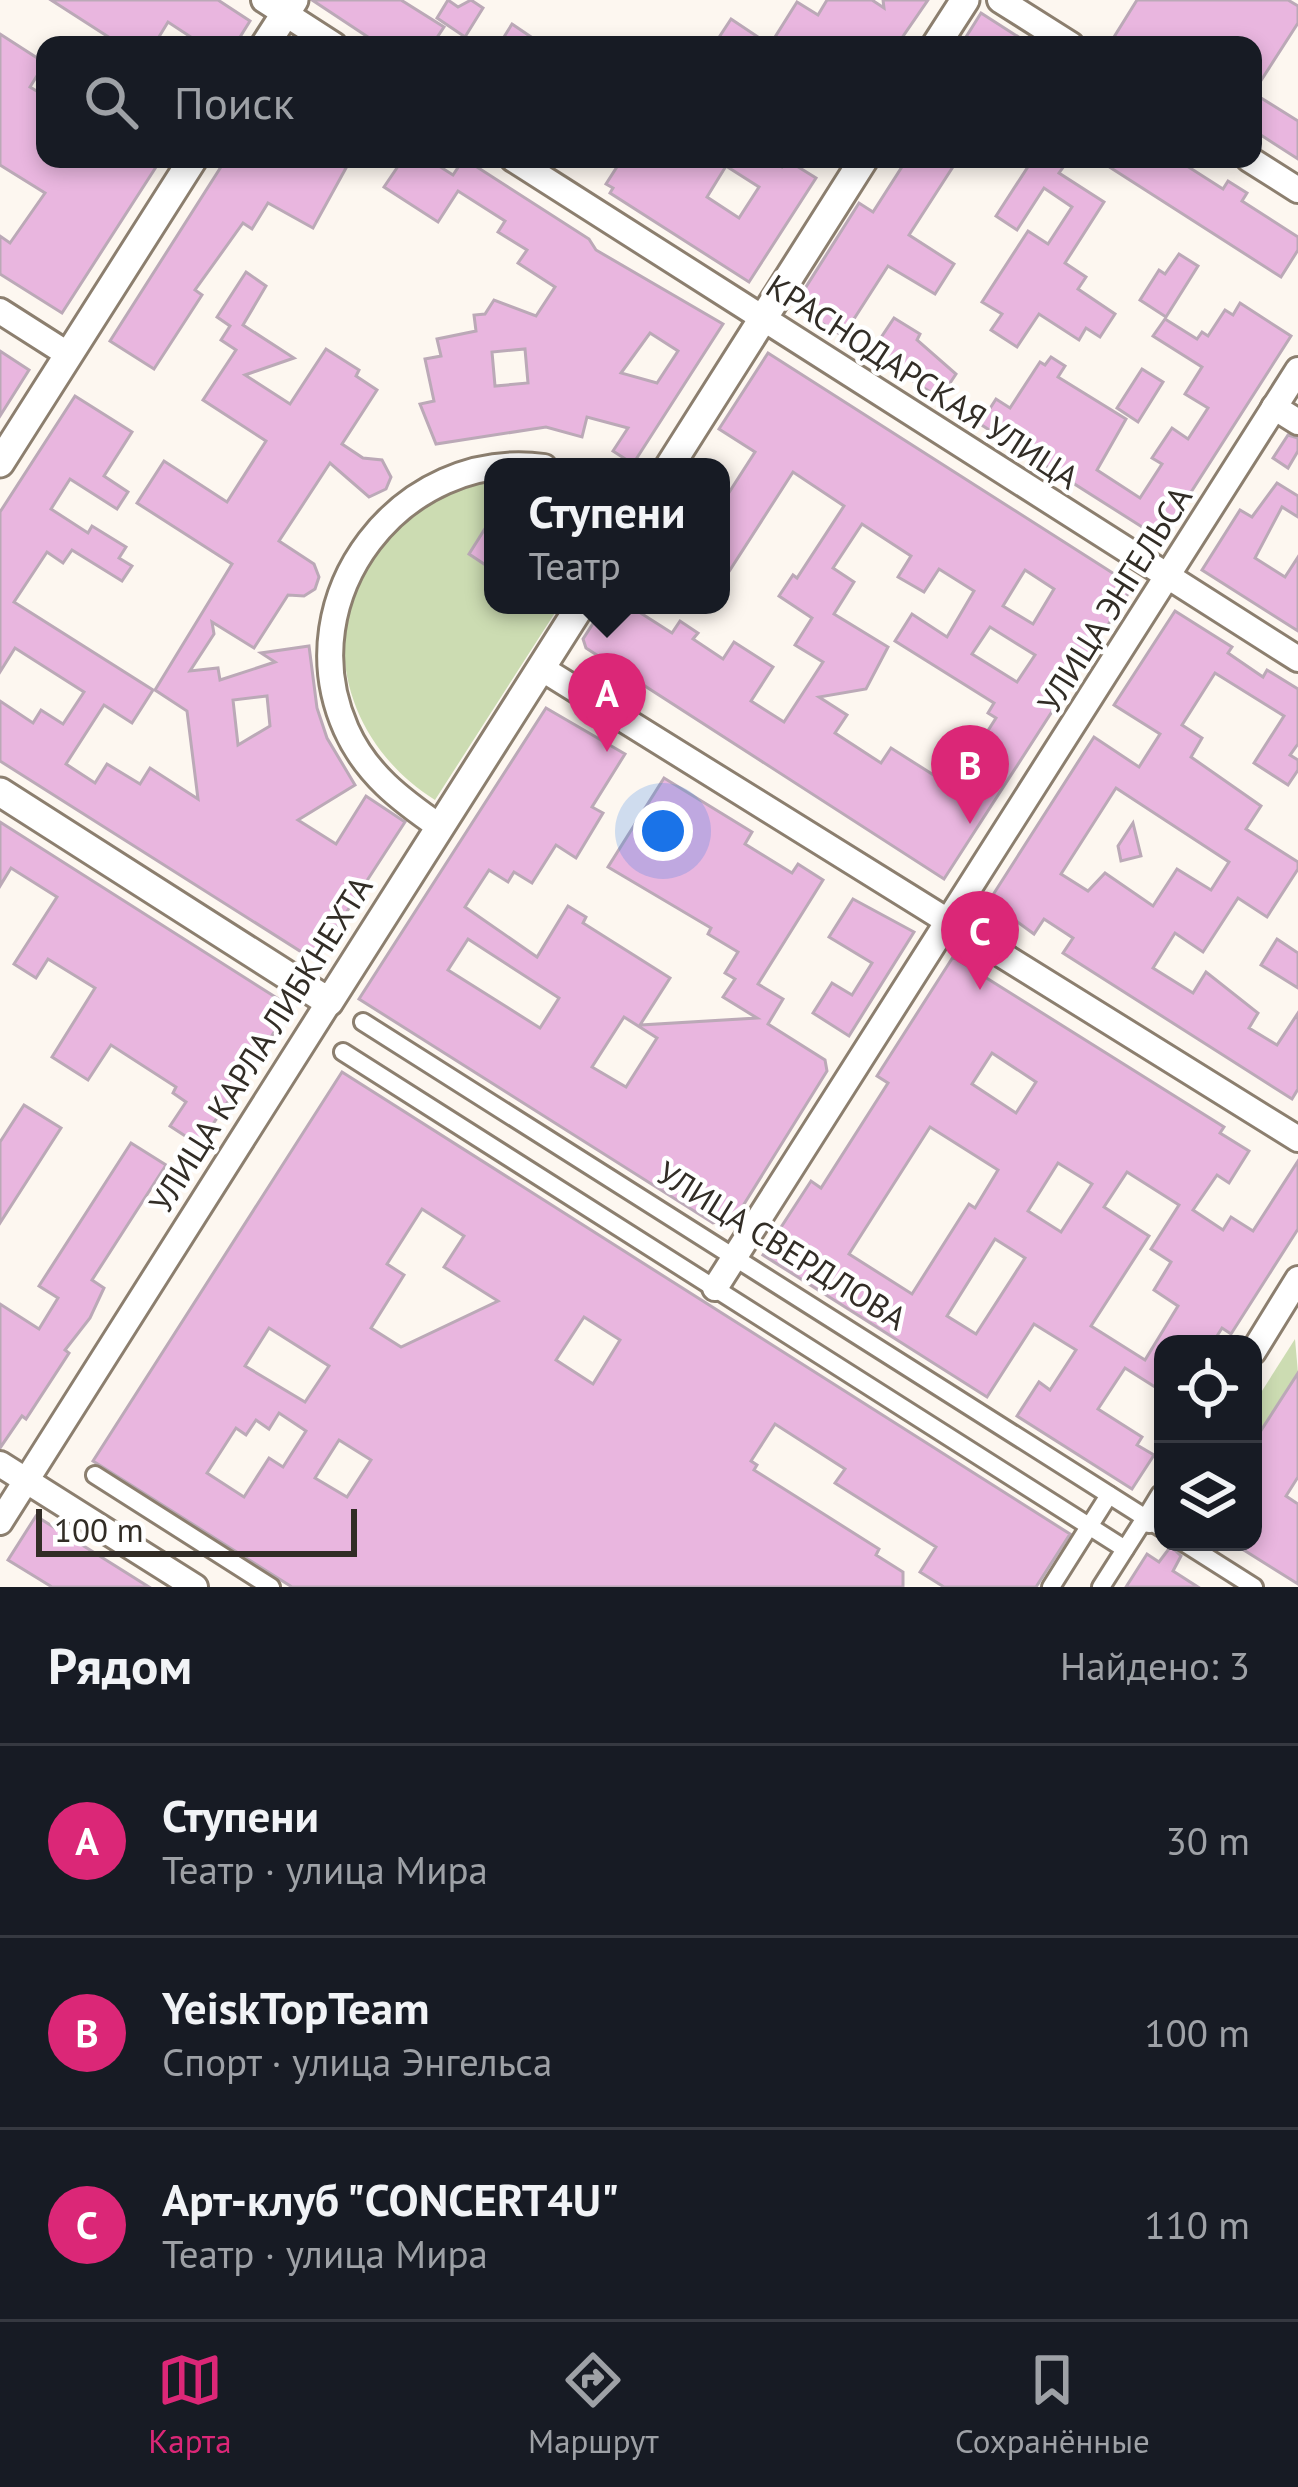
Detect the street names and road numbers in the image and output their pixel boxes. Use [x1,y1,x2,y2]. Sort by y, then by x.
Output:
street label: КРАСНОДАРСКАЯ УЛИЦА [759,264,1088,498]
street label: УЛИЦА ЭНГЕЛЬСА [1027,477,1201,720]
street label: УЛИЦА КАРЛА ЛИБКНЕХТА [139,867,382,1220]
street label: УЛИЦА СВЕРДЛОВА [649,1151,915,1340]

